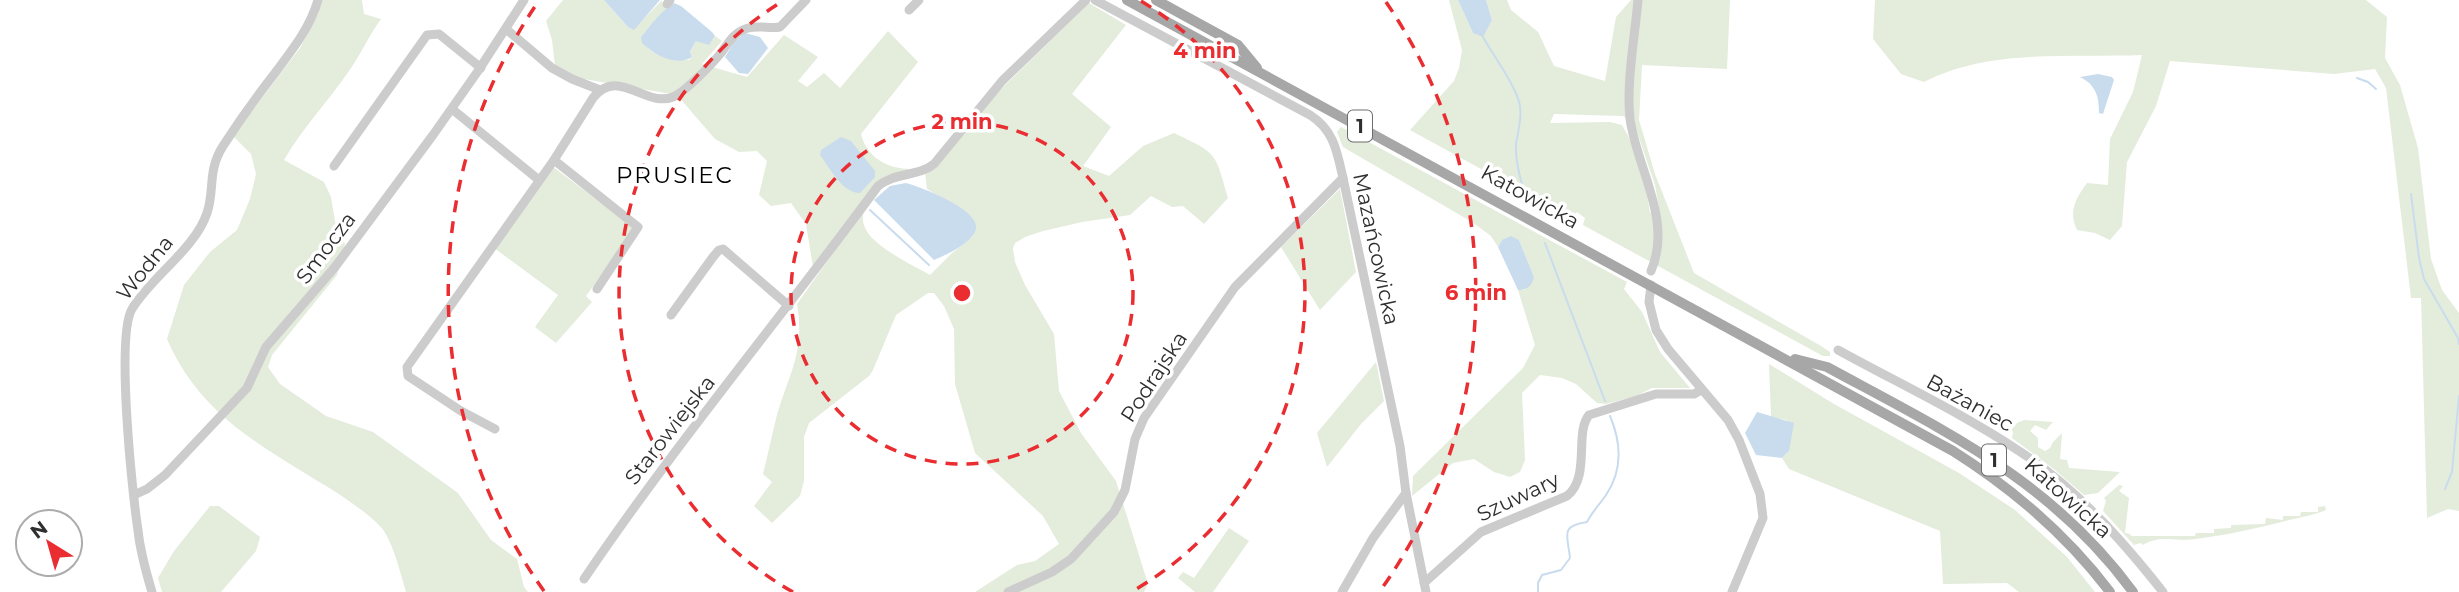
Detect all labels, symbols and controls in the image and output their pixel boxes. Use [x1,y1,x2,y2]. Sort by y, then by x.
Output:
text: 4 min [1173,38,1237,63]
text: 2 min [931,109,993,134]
road number: 1 [1348,110,1372,142]
street label: Katowicka [1477,159,1584,234]
district label: PRUSIEC [616,161,734,189]
street label: Mazańcowicka [1348,171,1405,327]
street label: Smocza [291,207,361,288]
street label: Wodna [111,230,178,305]
text: 6 min [1445,280,1507,305]
centre of rings [950,281,974,305]
street label: Podrajska [1115,327,1192,427]
street label: Bażaniec [1922,368,2018,437]
street label: Starowiejska [619,370,720,489]
road number: 1 [1982,444,2006,475]
street label: Katowicka [2020,452,2117,543]
street label: Szuwary [1473,466,1563,526]
north arrow [14,508,84,578]
text: N [26,516,52,544]

